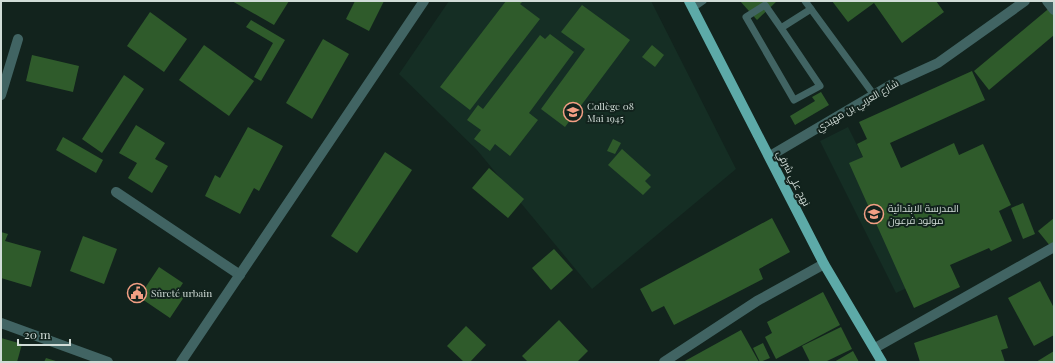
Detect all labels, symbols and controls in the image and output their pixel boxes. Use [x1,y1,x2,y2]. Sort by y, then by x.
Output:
street label: شارع العربي بن مهيدي [813,76,901,135]
place label: Collège 08 Mai 1945 [587,99,634,125]
school or university icon: Collège 08 Mai 1945 [562,101,584,123]
street label: نهج علي شرفي [773,148,814,209]
place label: المدرسة الابتدائية مولود فرعون [888,201,959,227]
school or university icon: المدرسة الابتدائية مولود فرعون [863,203,885,225]
public building icon: Sûreté urbain [126,282,148,304]
place label: Sûreté urbain [151,286,212,300]
scale bar [18,321,70,347]
text: 20 m [24,326,51,342]

